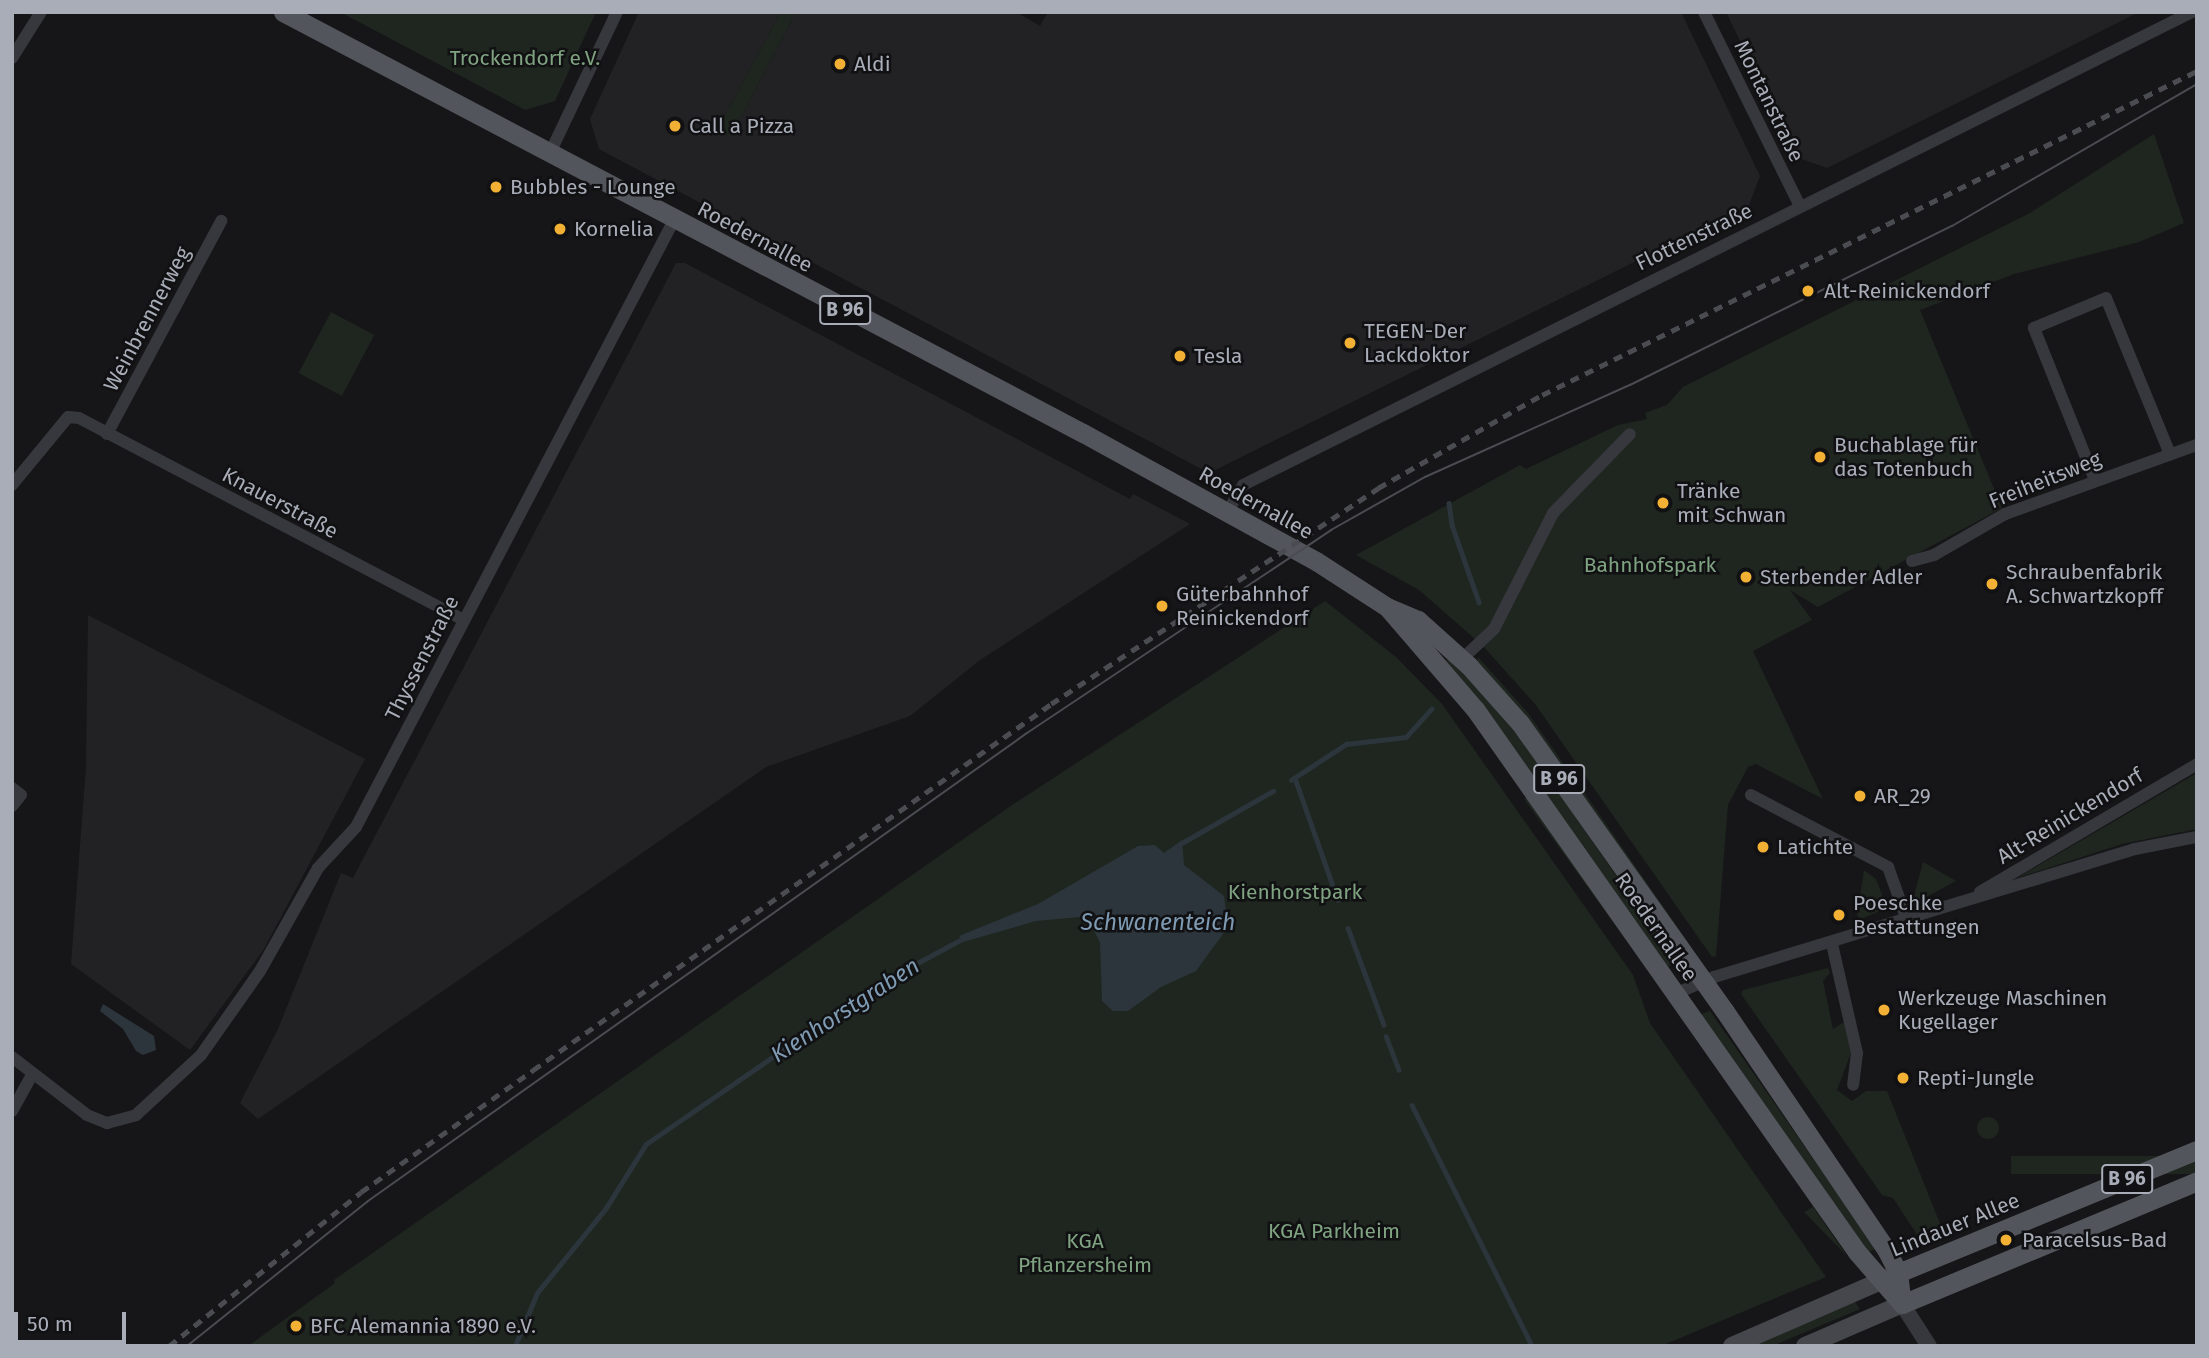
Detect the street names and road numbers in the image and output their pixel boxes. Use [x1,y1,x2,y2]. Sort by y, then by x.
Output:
street label: Montanstraße [1729,36,1809,166]
street label: Roedernallee [693,196,817,278]
street label: Flottenstraße [1631,198,1757,276]
street label: Weinbrennerweg [98,243,196,395]
road number: B 96 [819,294,871,326]
street label: Freiheitsweg [1985,446,2105,514]
street label: Roedernallee [1194,461,1318,545]
street label: Knauerstraße [218,462,342,544]
street label: Thyssenstraße [380,591,464,725]
street label: Alt-Reinickendorf [1992,763,2148,869]
road number: B 96 [1533,764,1585,794]
street label: Roedernallee [1609,868,1703,986]
road number: B 96 [2101,1163,2153,1194]
street label: Lindauer Allee [1887,1188,2023,1262]

